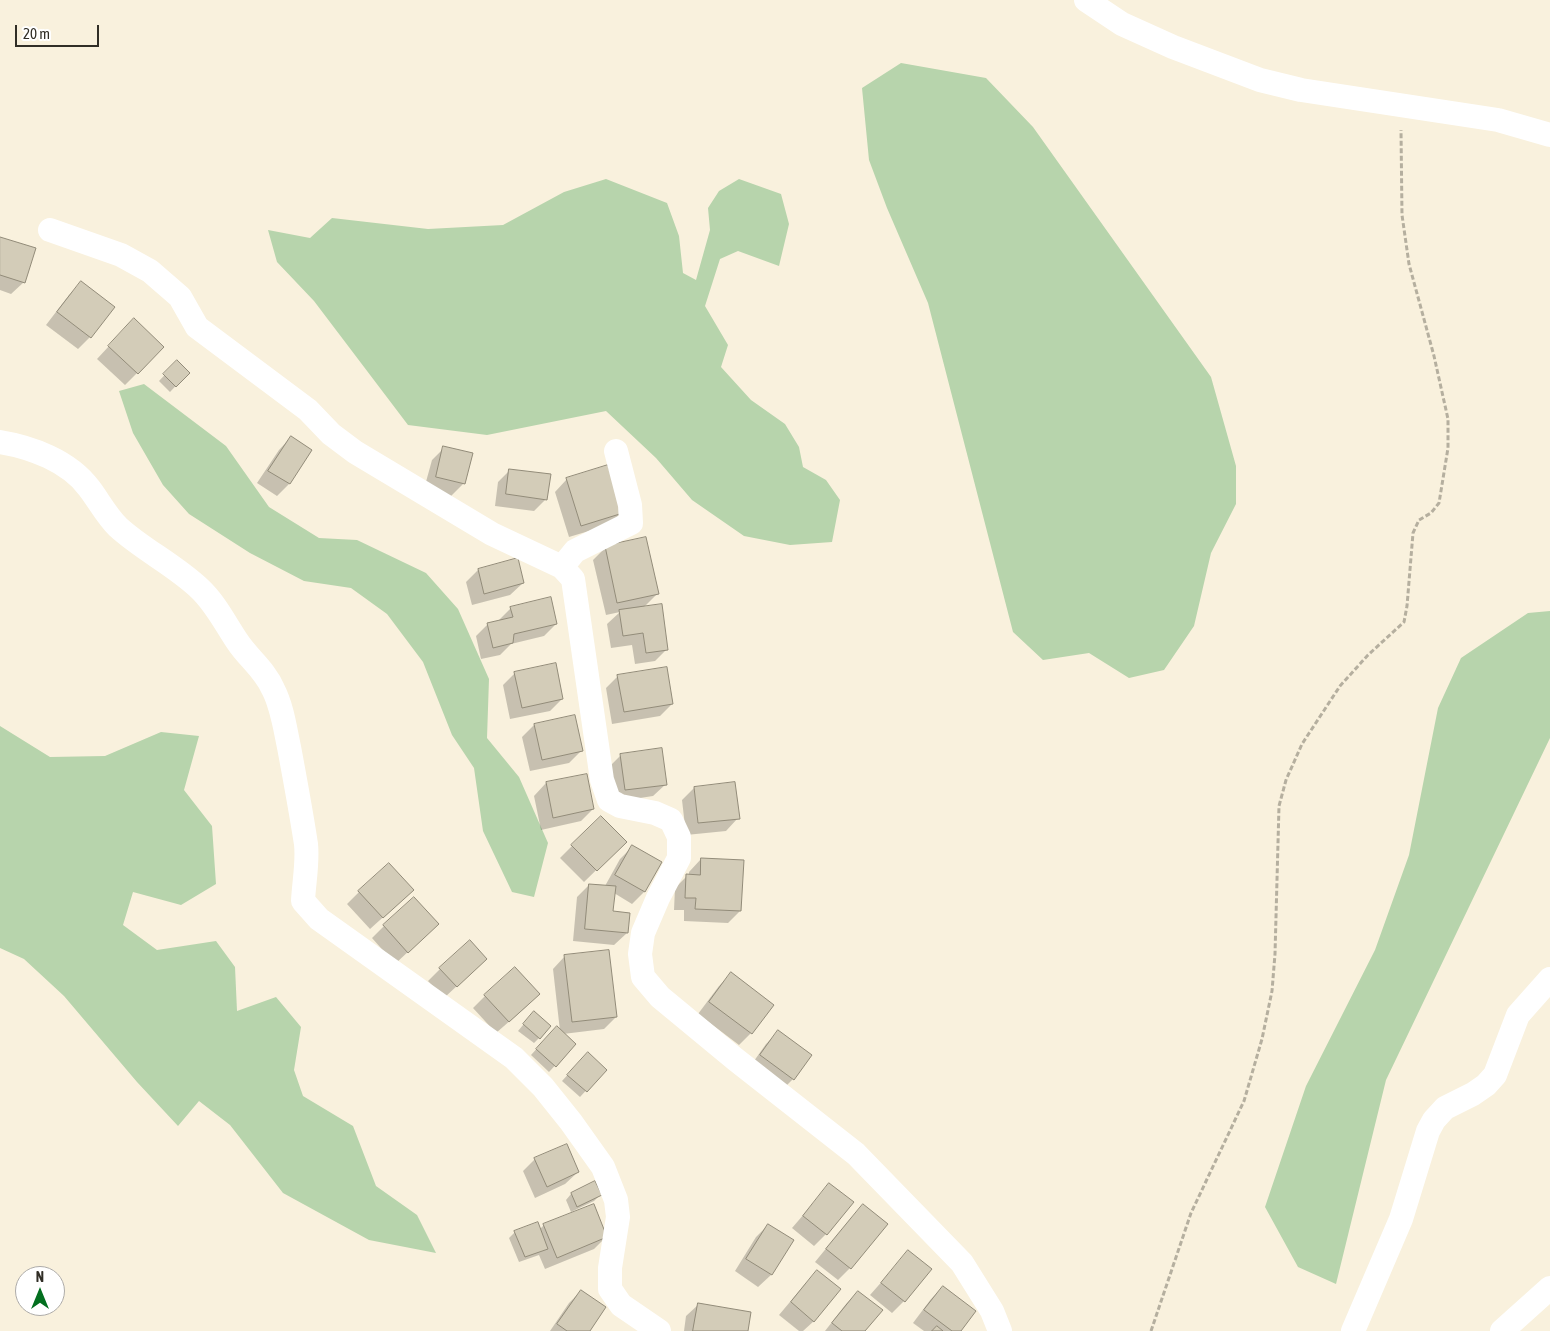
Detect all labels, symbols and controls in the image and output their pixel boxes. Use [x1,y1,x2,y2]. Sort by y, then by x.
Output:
scale bar [18,15,101,47]
text: 20 m [23,25,50,42]
north arrow [15,1266,65,1316]
text: N [36,1269,44,1285]

